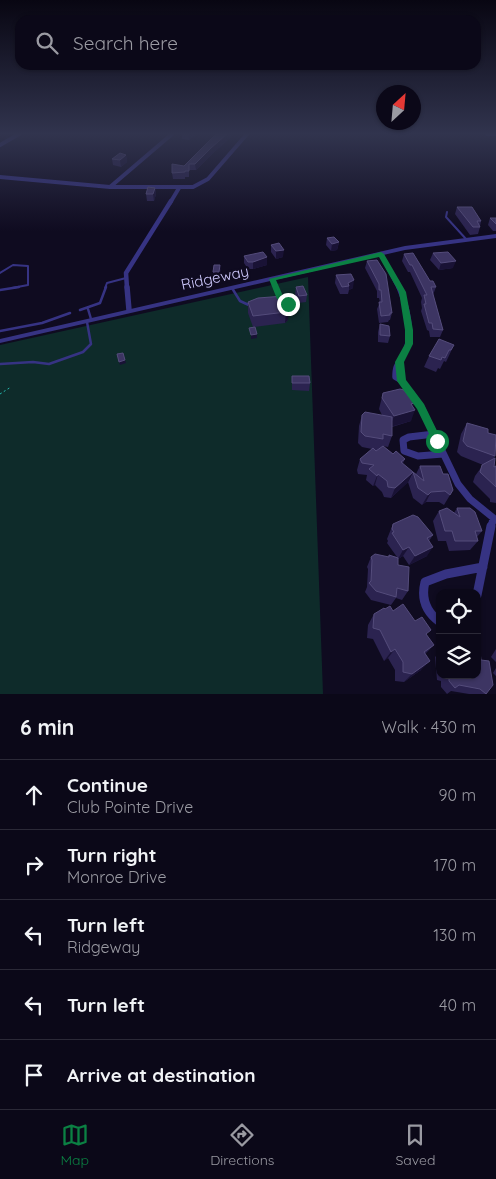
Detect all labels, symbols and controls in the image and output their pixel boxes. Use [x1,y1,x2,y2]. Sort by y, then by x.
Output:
search box [15,15,481,70]
icon: search [33,29,61,57]
text: Search here [73,31,178,55]
north arrow [376,85,421,130]
street label: Ridgeway [179,261,251,294]
route end [277,293,300,316]
route start [426,430,449,453]
map controls [436,589,481,679]
button: locate [436,589,481,634]
button: layers [436,634,481,679]
text: 6 min [20,714,74,740]
text: Walk · 430 m [382,717,476,737]
text: Continue [67,773,148,797]
icon: ahead [20,781,48,809]
text: 90 m [439,785,476,805]
text: Club Pointe Drive [67,797,193,817]
text: Turn right [67,843,156,867]
icon: right [20,851,48,879]
text: 170 m [433,855,476,875]
text: Monroe Drive [67,867,167,887]
text: Turn left [67,913,145,937]
icon: left [20,921,48,949]
text: 130 m [433,925,476,945]
text: Ridgeway [67,937,140,957]
icon: left [20,991,48,1019]
text: Turn left [67,993,145,1017]
text: 40 m [439,995,476,1015]
icon: arrive [20,1061,48,1089]
text: Arrive at destination [67,1063,256,1087]
tab: Map [61,1121,89,1169]
tab: Directions [210,1121,274,1169]
tab: Saved [395,1121,435,1169]

